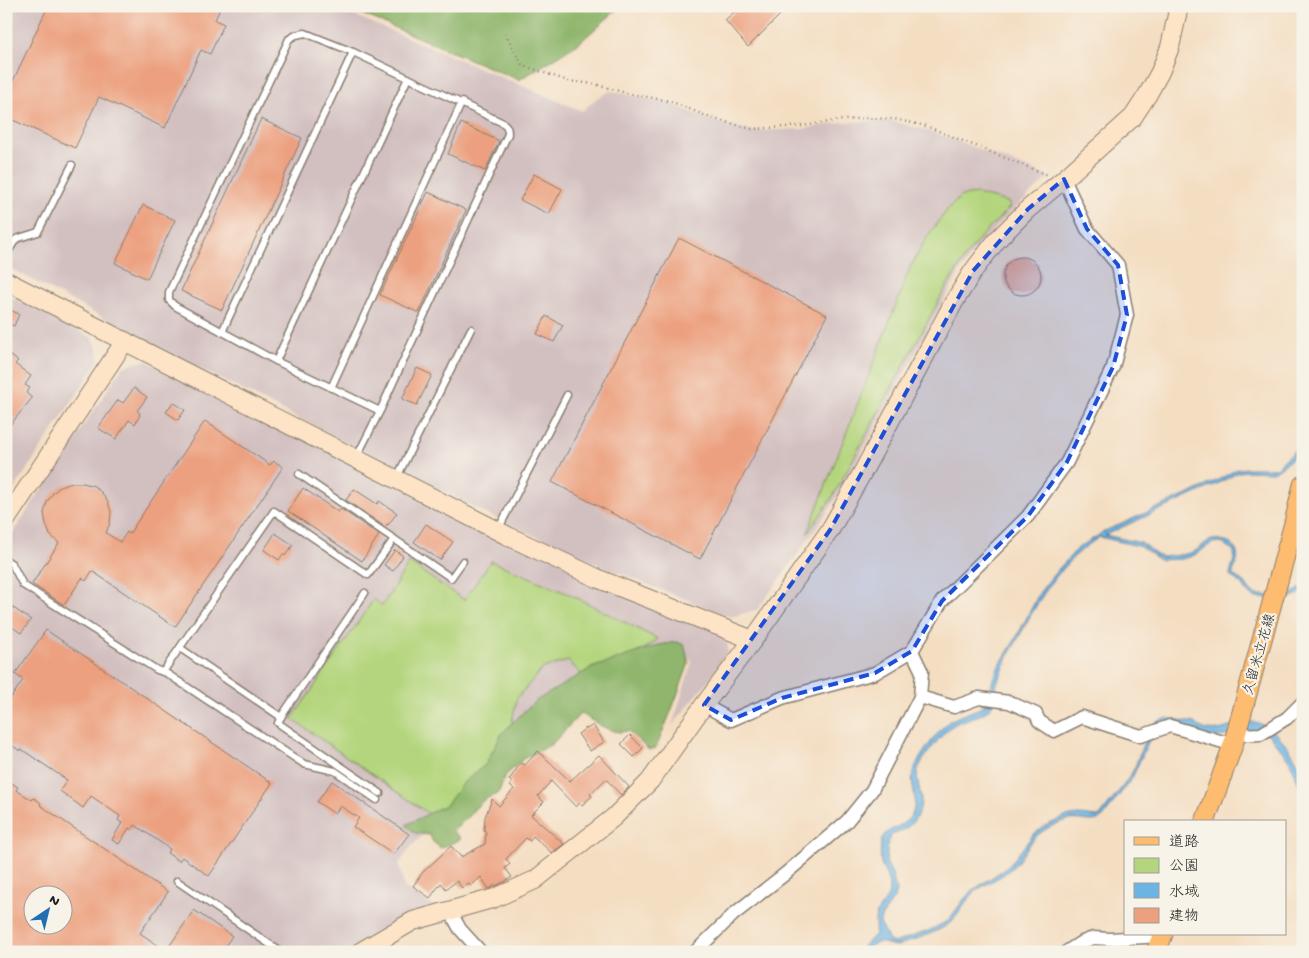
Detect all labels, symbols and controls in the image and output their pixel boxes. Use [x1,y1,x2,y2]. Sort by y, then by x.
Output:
street label: 久留米立花線 [1241,612,1280,697]
legend [1124,820,1286,936]
text: 道路 [1169,834,1199,852]
text: 公園 [1169,858,1199,876]
text: 水域 [1169,883,1199,902]
north arrow [22,886,72,936]
text: N [45,892,63,911]
text: 建物 [1169,908,1199,926]

